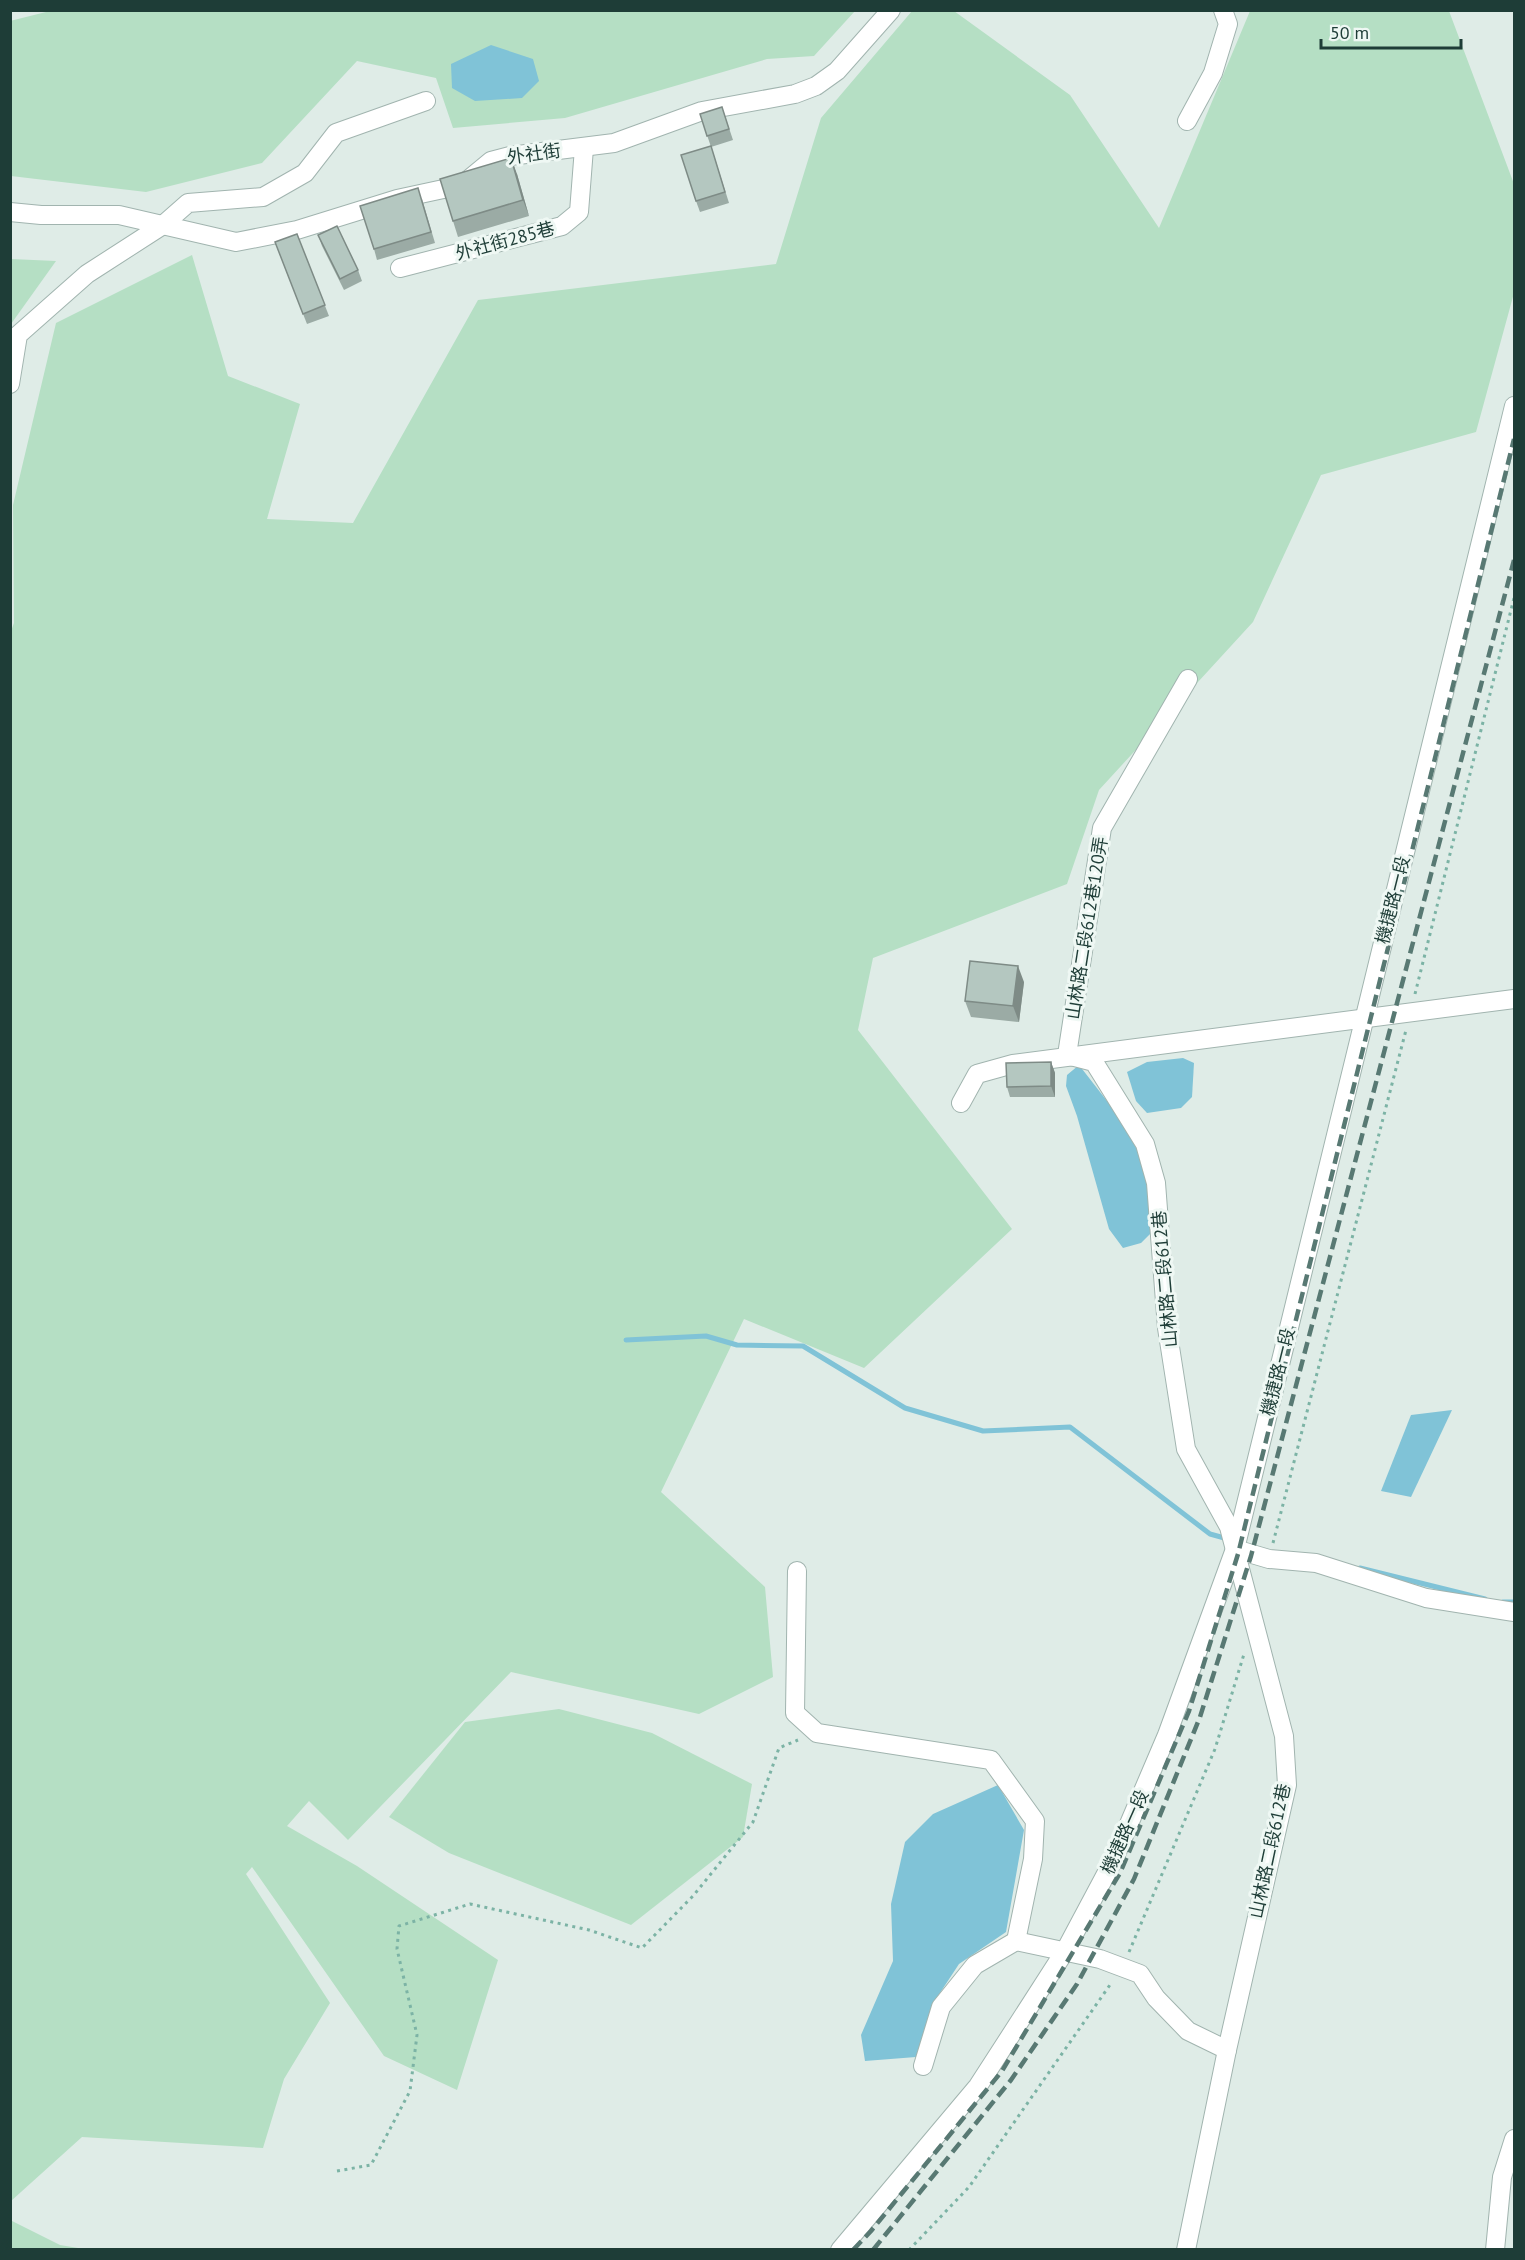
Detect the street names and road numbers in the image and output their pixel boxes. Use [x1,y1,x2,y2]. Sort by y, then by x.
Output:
street label: 外社街 [506,138,562,169]
street label: 外社街285巷 [453,216,557,265]
street label: 山林路二段612巷120弄 [1061,835,1112,1021]
street label: 機捷路一段 [1370,853,1415,946]
street label: 山林路二段612巷 [1147,1210,1182,1349]
street label: 機捷路一段 [1255,1325,1300,1418]
street label: 山林路二段612巷 [1244,1781,1295,1921]
street label: 機捷路一段 [1096,1786,1153,1878]

